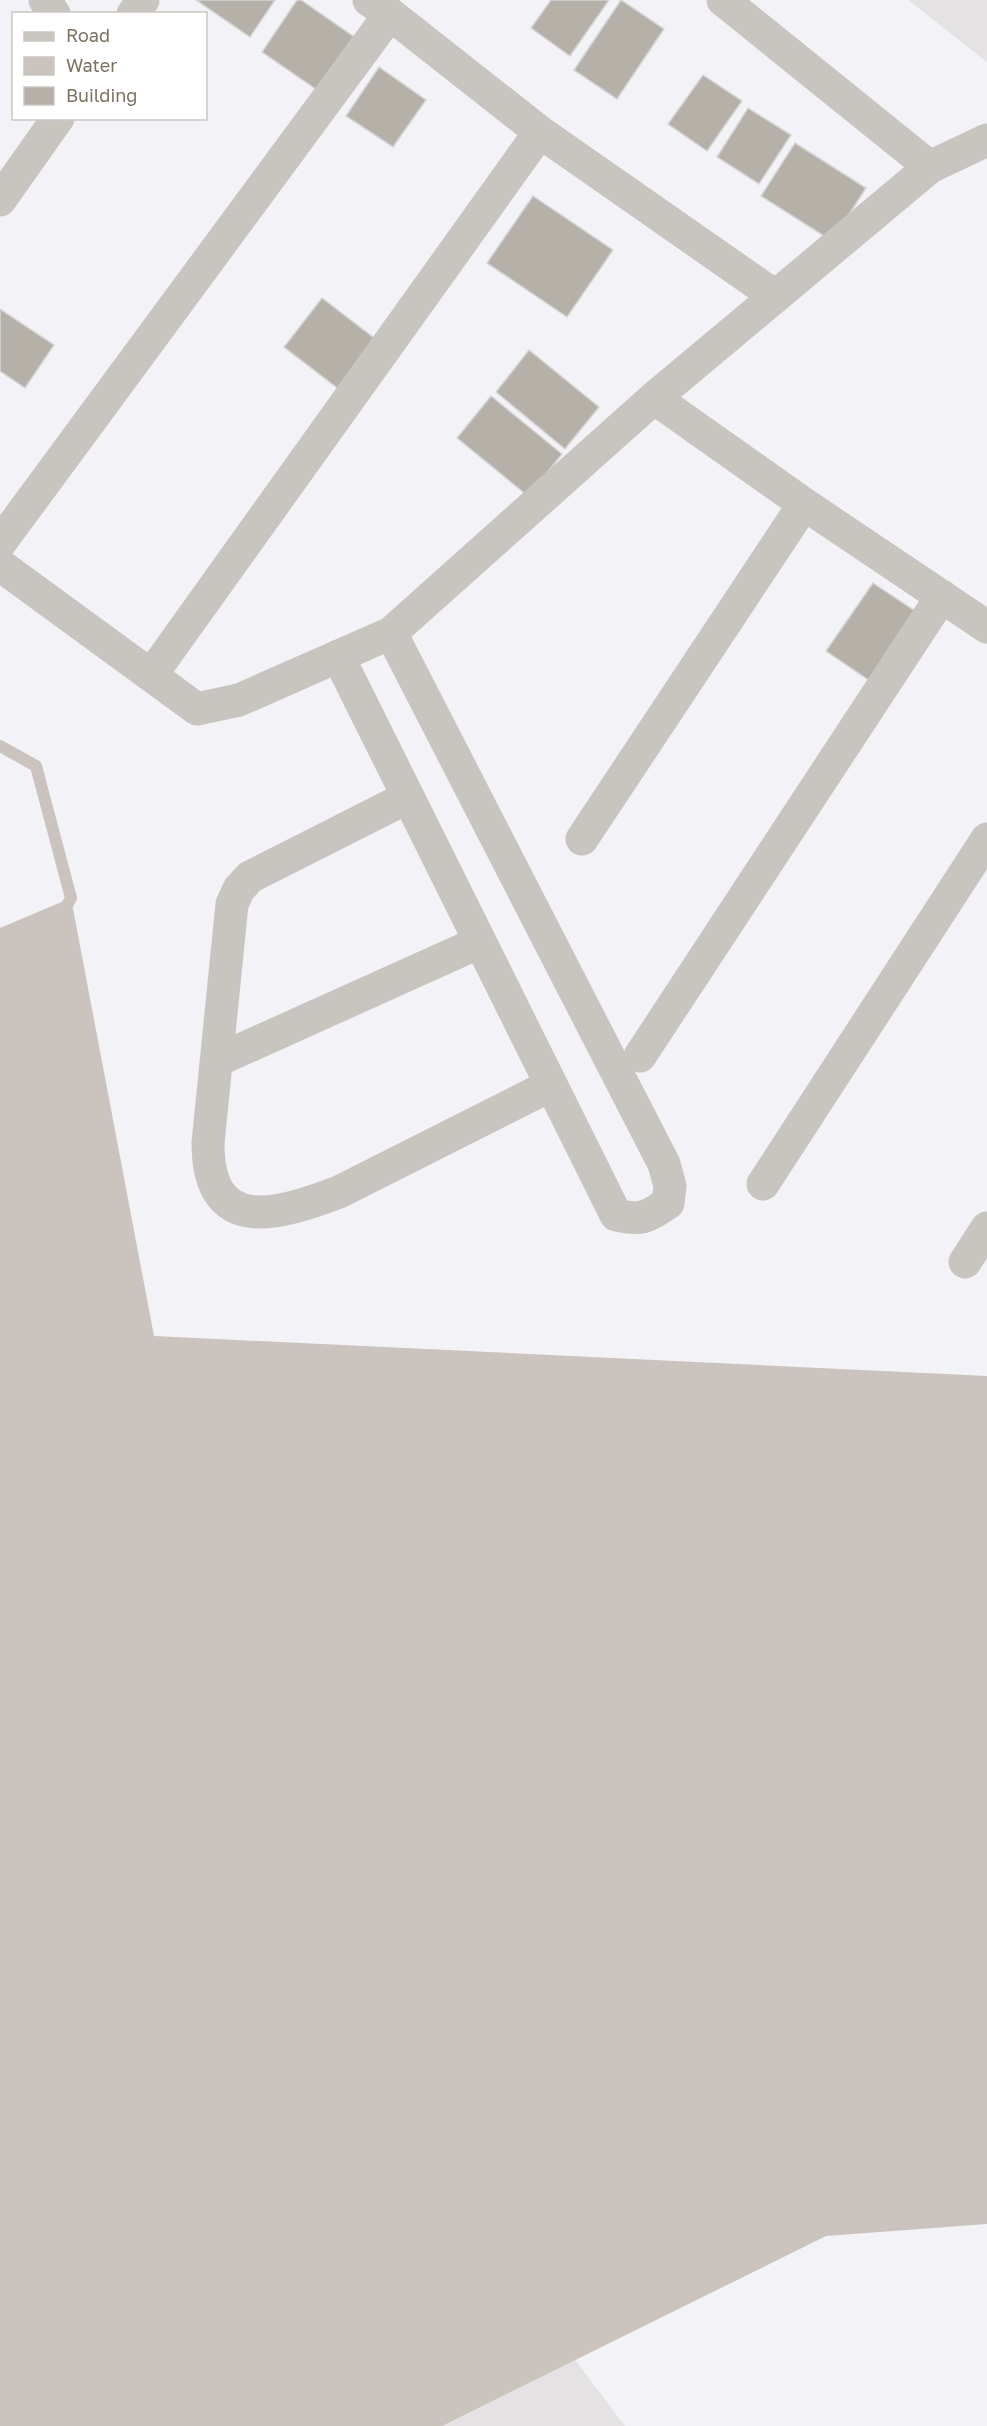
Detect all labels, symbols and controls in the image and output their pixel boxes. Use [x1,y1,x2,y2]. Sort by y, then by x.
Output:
legend [12,12,207,120]
text: Road [66,24,110,46]
text: Water [66,54,117,76]
text: Building [66,84,137,106]

